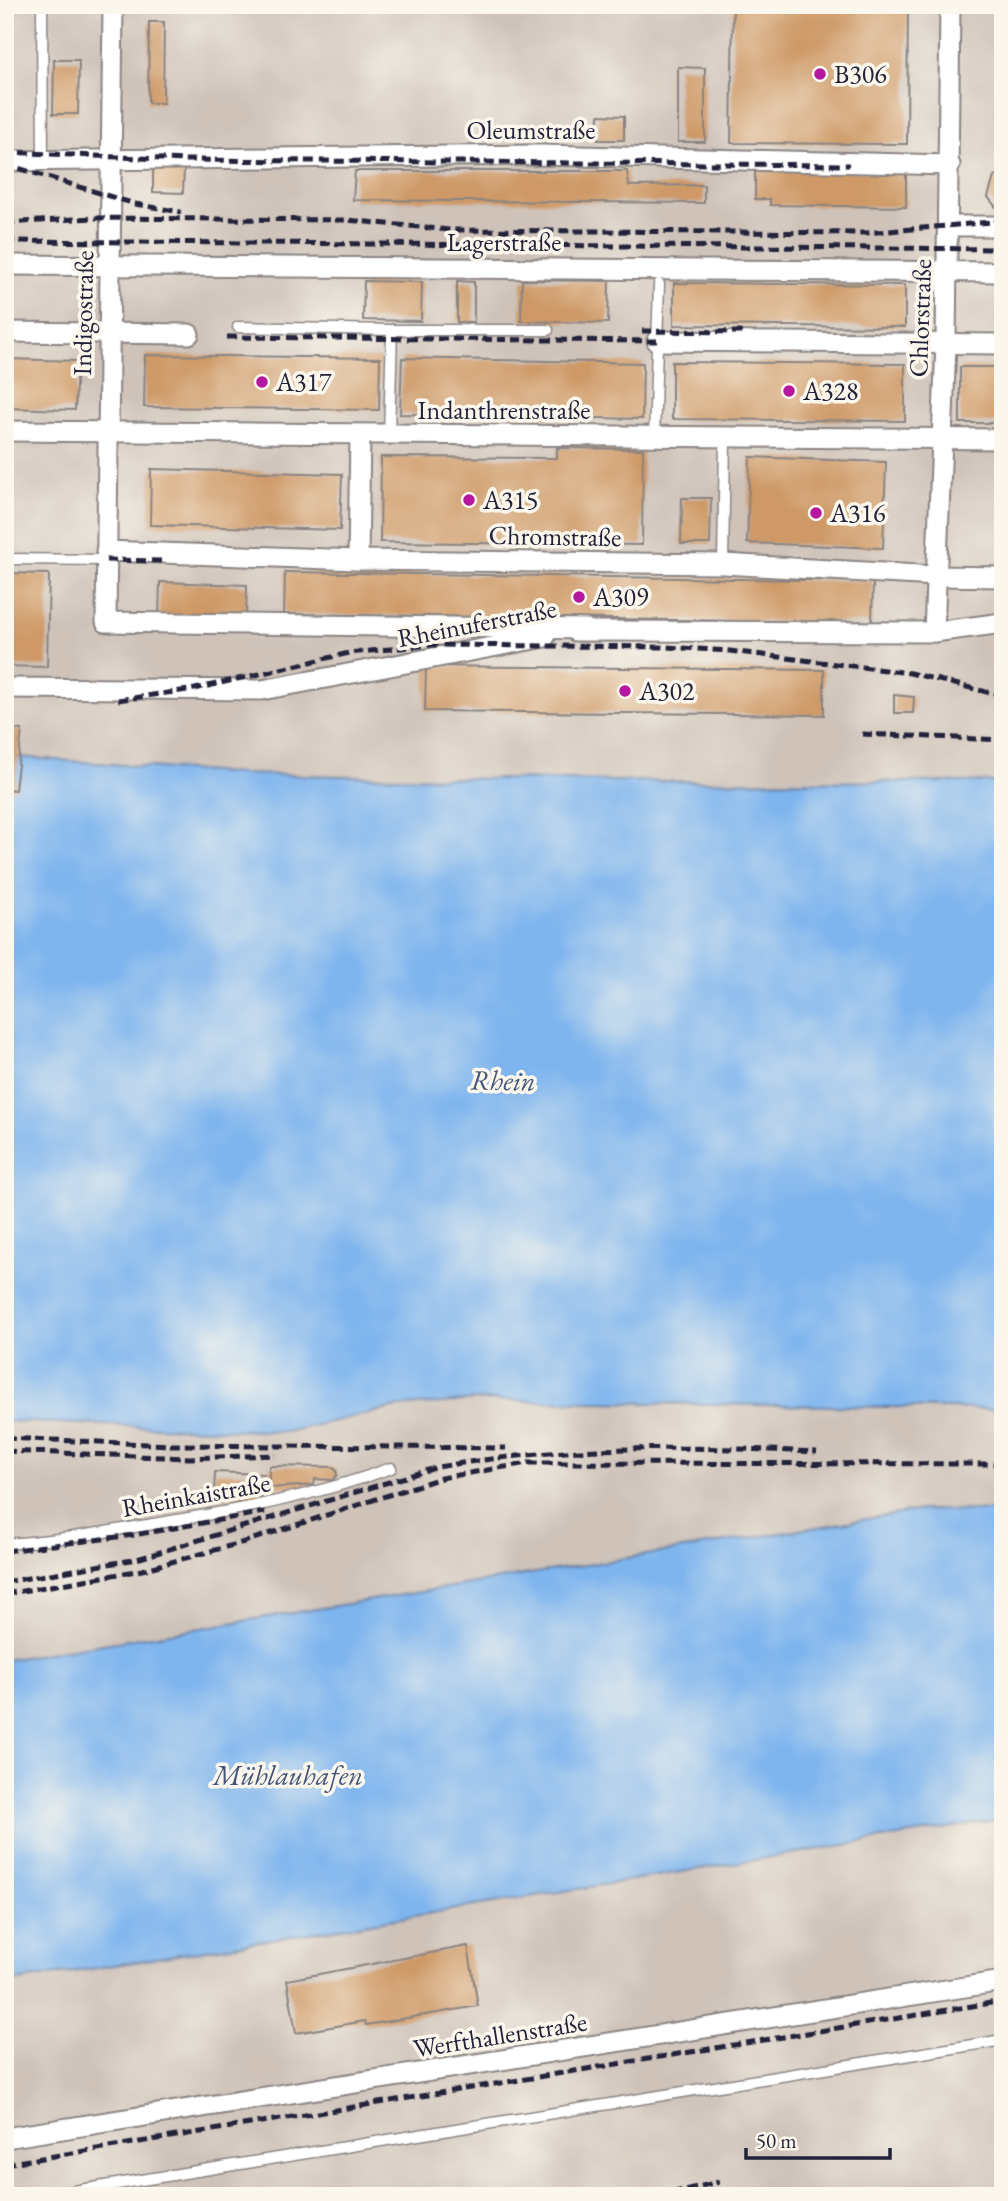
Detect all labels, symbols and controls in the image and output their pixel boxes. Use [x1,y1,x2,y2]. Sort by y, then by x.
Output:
place label: B306 [834,57,887,91]
marker: B306 [812,66,828,82]
street label: Oleumstraße [466,113,596,147]
street label: Lagerstraße [447,225,561,259]
street label: Indigostraße [65,250,101,376]
street label: Chlorstraße [901,258,939,378]
place label: A317 [275,365,332,399]
marker: A317 [254,374,270,390]
place label: A328 [802,374,858,408]
marker: A328 [781,383,797,399]
street label: Indanthrenstraße [418,393,590,427]
place label: A315 [482,483,538,517]
marker: A315 [461,492,477,508]
place label: A316 [829,496,885,530]
marker: A316 [808,505,824,521]
street label: Chromstraße [488,518,622,554]
place label: A309 [592,580,649,614]
marker: A309 [571,589,587,605]
street label: Rheinuferstraße [395,591,559,655]
place label: A302 [638,674,695,708]
marker: A302 [617,683,633,699]
water label: Rhein [470,1061,536,1099]
street label: Rheinkaistraße [119,1465,273,1525]
water label: Mühlauhafen [211,1757,363,1793]
street label: Werfthallenstraße [411,2004,589,2066]
scale bar [746,2117,889,2161]
text: 50 m [756,2127,797,2154]

